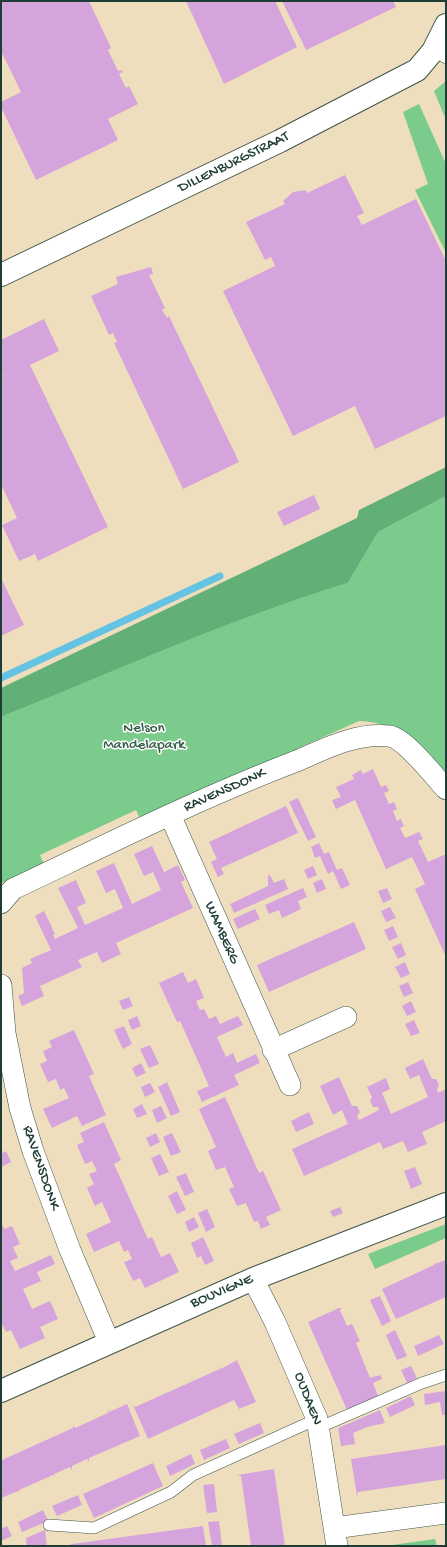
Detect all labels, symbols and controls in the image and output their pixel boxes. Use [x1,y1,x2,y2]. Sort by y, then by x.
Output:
street label: DILLENBURGSTRAAT [176,128,292,198]
park label: Nelson Mandelapark [103,720,185,755]
street label: RAVENSDONK [181,765,269,817]
street label: WAMBERG [199,899,243,967]
street label: RAVENSDONK [17,1123,63,1213]
street label: BOUVIGNE [188,1271,256,1313]
street label: OUDAEN [289,1370,325,1428]

